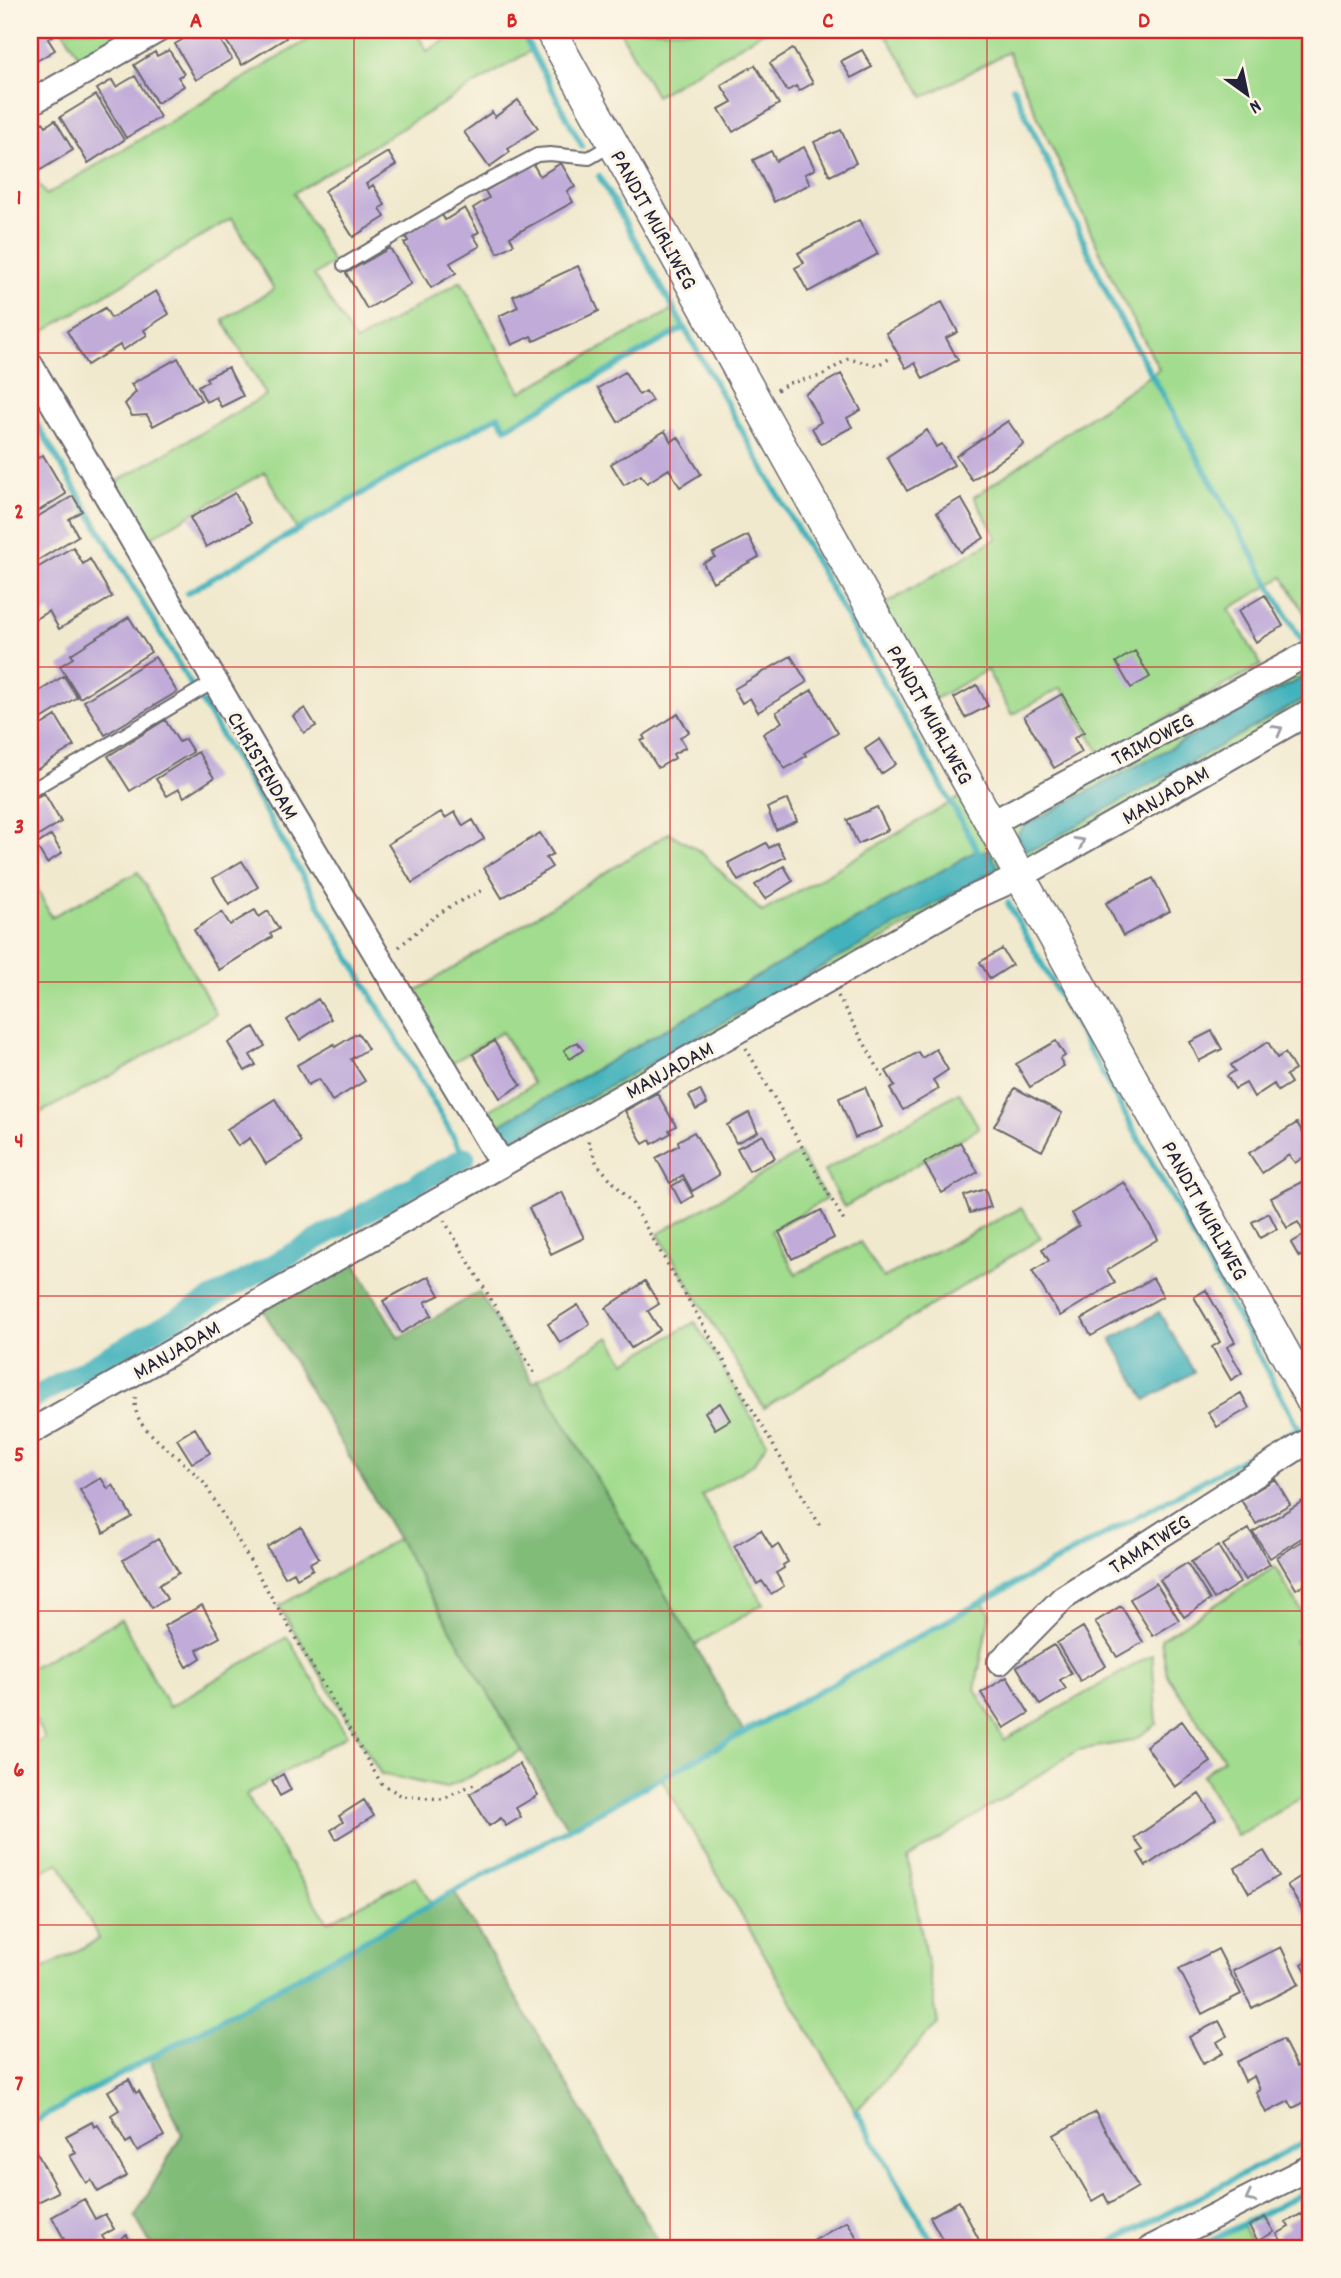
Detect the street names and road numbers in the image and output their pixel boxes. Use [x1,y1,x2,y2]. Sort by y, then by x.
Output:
street label: PANDIT MURLIWEG [600,145,704,297]
street label: PANDIT MURLIWEG [876,640,980,792]
street label: CHRISTENDAM [217,706,305,827]
street label: TRIMOWEG [1106,706,1201,777]
street label: MANJADAM [1117,759,1217,835]
street label: MANJADAM [621,1034,721,1110]
street label: PANDIT MURLIWEG [1151,1136,1255,1288]
street label: MANJADAM [128,1314,228,1390]
street label: TAMATWEG [1103,1507,1199,1585]

